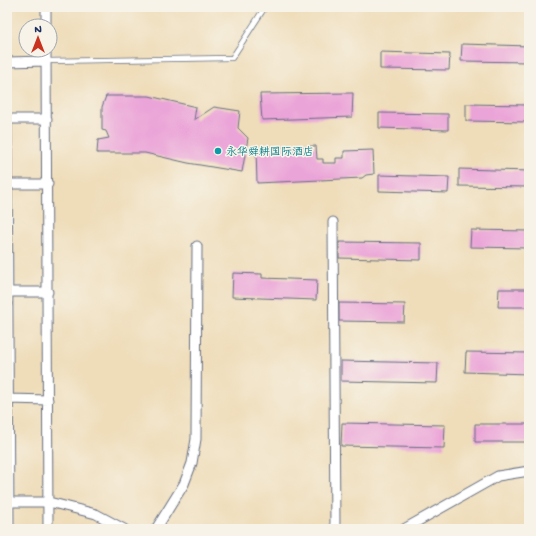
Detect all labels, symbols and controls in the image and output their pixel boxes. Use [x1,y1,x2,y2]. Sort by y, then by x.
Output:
north arrow [18,18,58,58]
text: N [34,24,42,36]
marker: 永华舜耕国际酒店 [213,146,223,156]
place label: 永华舜耕国际酒店 [226,146,314,159]

